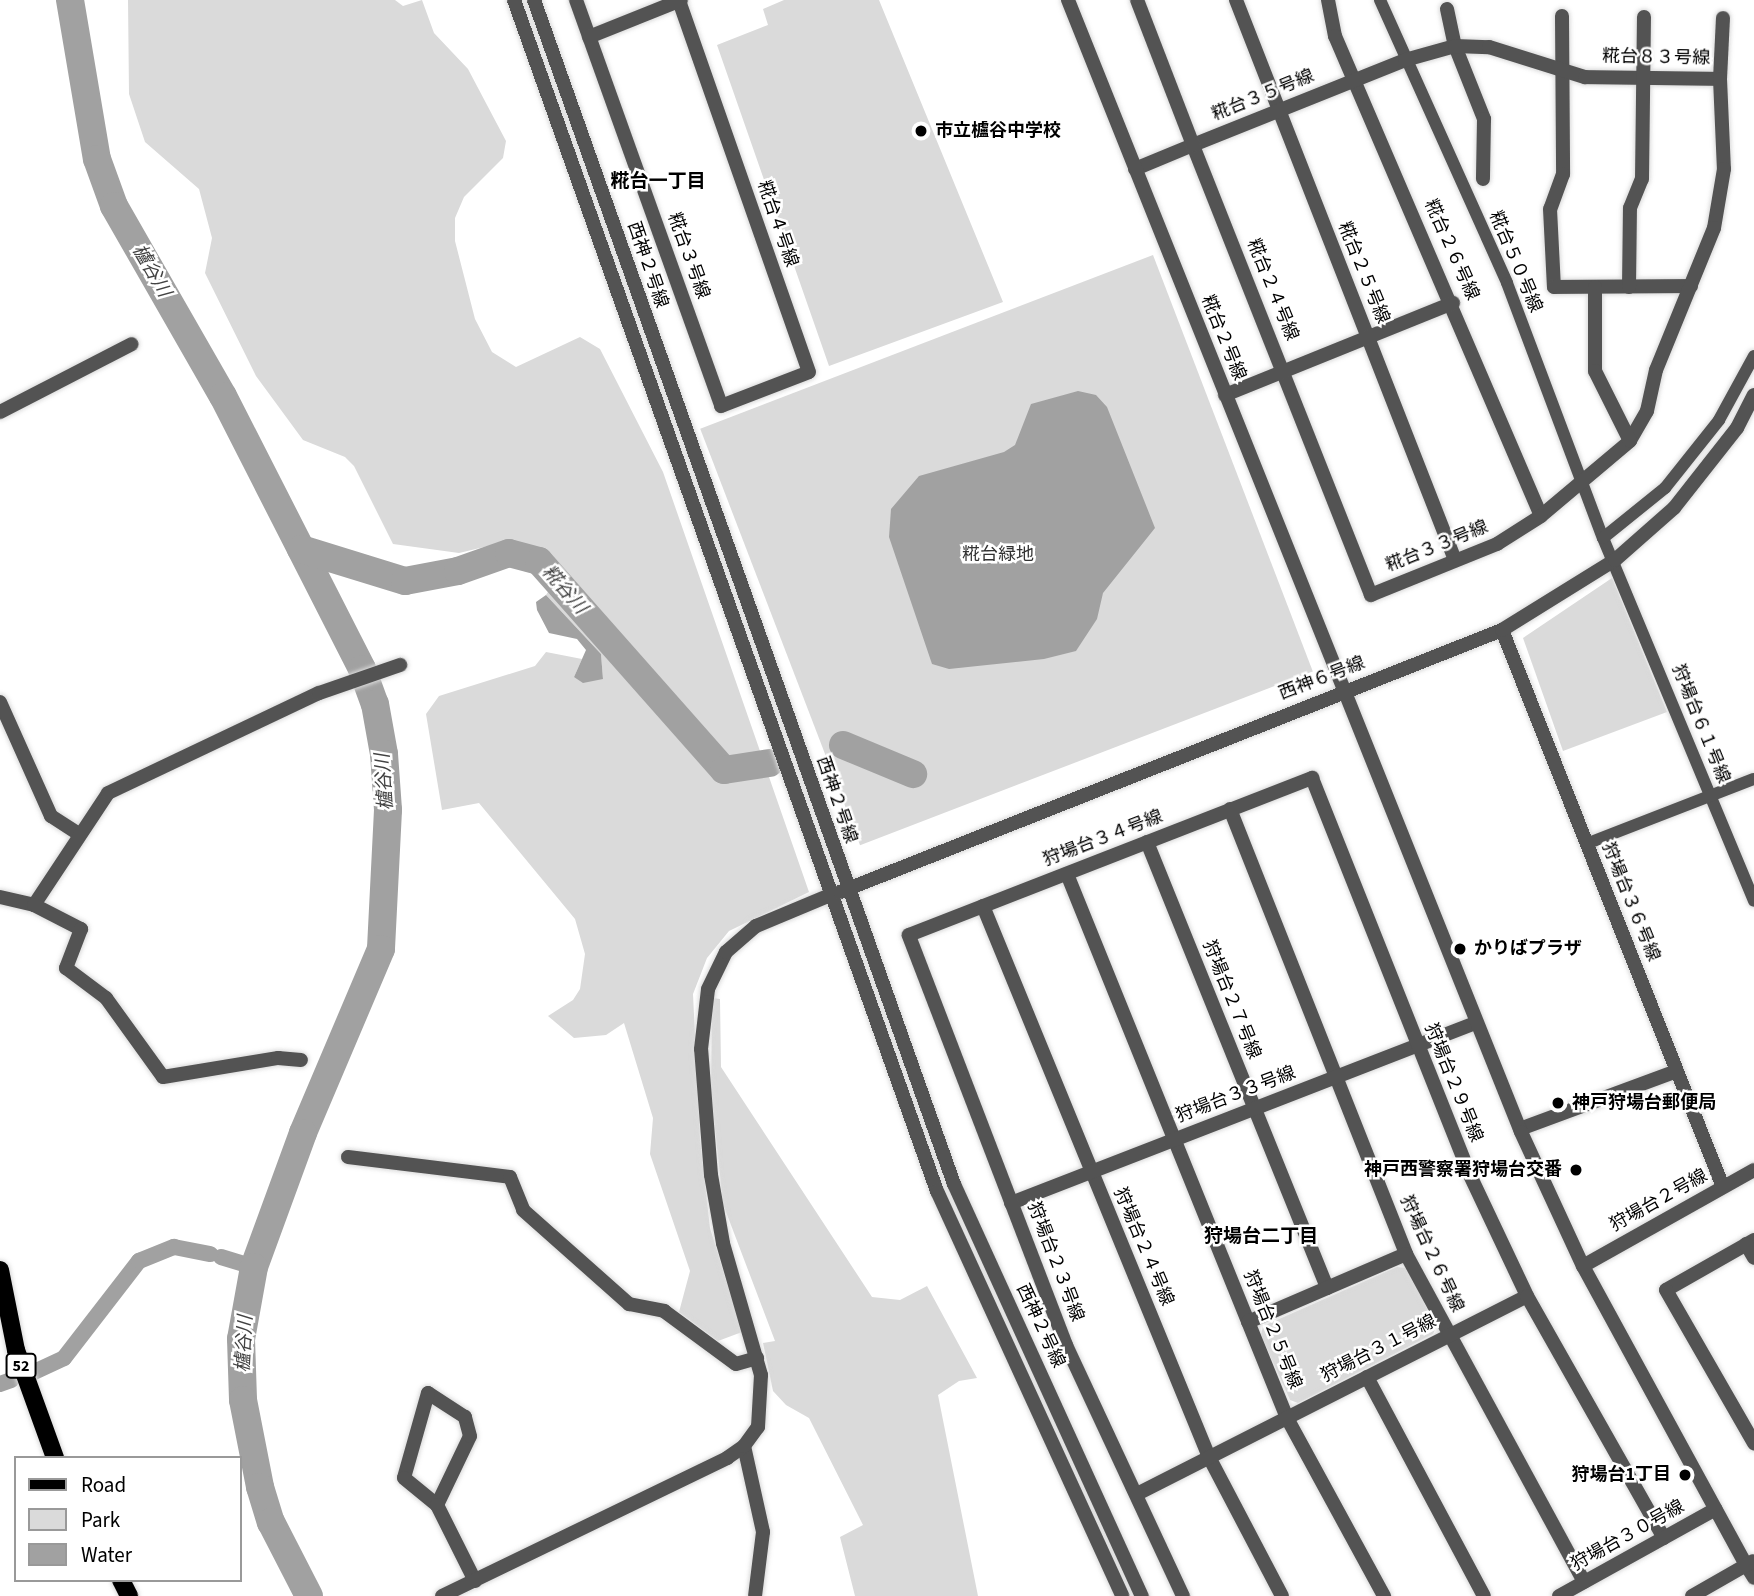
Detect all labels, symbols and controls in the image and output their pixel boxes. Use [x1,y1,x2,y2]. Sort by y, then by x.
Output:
street label: 糀台８３号線 [1602,46,1710,70]
street label: 糀台３５号線 [1209,66,1317,126]
place label: 市立櫨谷中学校 [935,120,1061,142]
marker: 市立櫨谷中学校 [913,123,929,139]
district label: 糀台一丁目 [611,171,705,193]
street label: 糀台４号線 [752,178,802,270]
street label: 糀台２６号線 [1419,196,1483,304]
street label: 糀台５０号線 [1484,208,1546,316]
street label: 糀台３号線 [662,210,714,302]
street label: 西神２号線 [622,219,672,311]
street label: 糀台２５号線 [1333,219,1393,327]
street label: 糀台２４号線 [1242,236,1302,344]
water label: 櫨谷川 [127,241,175,301]
street label: 糀台２号線 [1196,292,1250,384]
street label: 糀台３３号線 [1383,517,1491,577]
park label: 糀台緑地 [962,544,1034,566]
water label: 糀谷川 [537,561,591,619]
street label: 西神６号線 [1276,653,1368,705]
street label: 狩場台６１号線 [1666,662,1734,786]
water label: 櫨谷川 [372,753,398,811]
street label: 西神２号線 [811,754,861,846]
street label: 狩場台３４号線 [1040,806,1166,872]
street label: 狩場台３６号線 [1596,840,1664,964]
street label: 狩場台２７号線 [1197,938,1265,1062]
place label: かりばプラザ [1474,938,1582,960]
marker: かりばプラザ [1452,941,1468,957]
street label: 狩場台２９号線 [1419,1021,1487,1145]
street label: 狩場台３３号線 [1173,1062,1299,1128]
place label: 神戸狩場台郵便局 [1572,1092,1716,1114]
marker: 神戸狩場台郵便局 [1550,1095,1566,1111]
place label: 神戸西警察署狩場台交番 [1364,1159,1562,1181]
marker: 神戸西警察署狩場台交番 [1568,1162,1584,1178]
street label: 狩場台２号線 [1607,1165,1711,1237]
street label: 狩場台２４号線 [1108,1185,1178,1309]
street label: 狩場台２６号線 [1395,1192,1467,1316]
street label: 狩場台２３号線 [1022,1199,1088,1325]
district label: 狩場台二丁目 [1204,1226,1318,1248]
street label: 狩場台２５号線 [1238,1268,1306,1392]
street label: 西神２号線 [1011,1281,1069,1371]
street label: 狩場台３１号線 [1318,1311,1440,1387]
water label: 櫨谷川 [232,1315,258,1373]
road number: 52 [5,1354,37,1378]
legend [14,1456,242,1582]
place label: 狩場台1丁目 [1571,1464,1671,1486]
marker: 狩場台1丁目 [1677,1467,1693,1483]
text: Road [81,1470,126,1500]
street label: 狩場台３０号線 [1568,1496,1688,1576]
text: Park [81,1505,120,1535]
text: Water [81,1540,132,1570]

